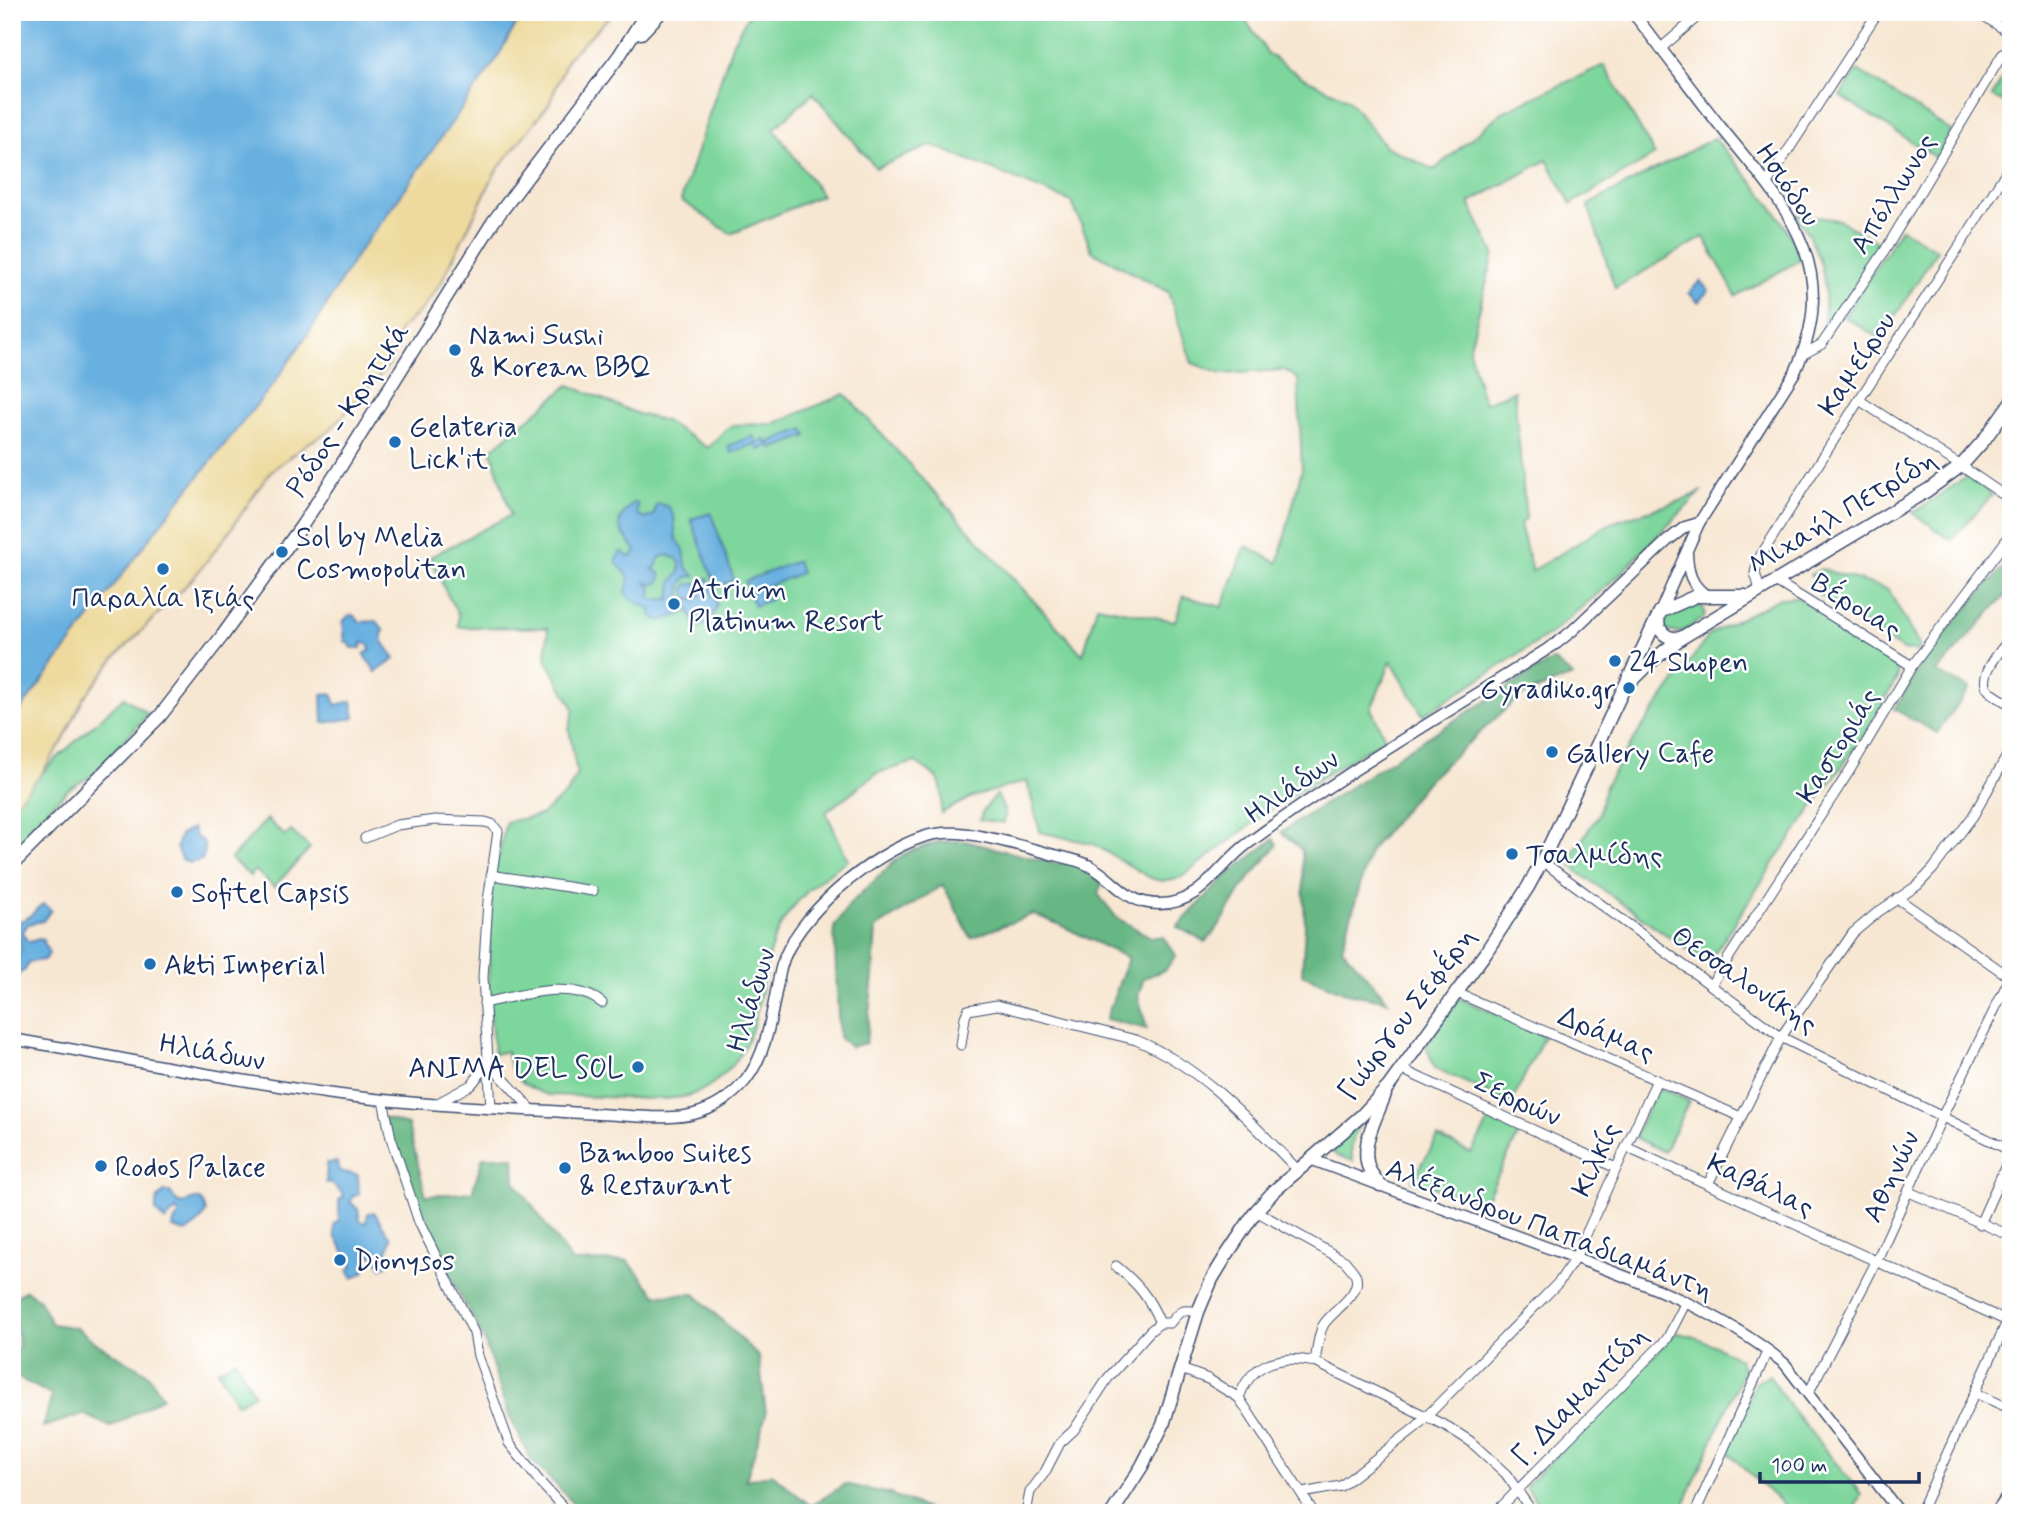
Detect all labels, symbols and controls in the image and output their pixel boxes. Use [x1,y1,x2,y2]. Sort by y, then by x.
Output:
street label: Απόλλωνος [1842,127,1946,262]
street label: Ησιόδου [1745,136,1828,234]
street label: Καμείρου [1811,305,1905,424]
street label: Ρόδος - Κρητικά [279,316,419,505]
place label: Nami Sushi & Korean BBQ [469,318,652,387]
marker: Nami Sushi & Korean BBQ [447,342,463,358]
place label: Gelateria Lick'it [409,410,517,479]
marker: Gelateria Lick'it [387,434,403,450]
street label: Μιχαήλ Πετρίδη [1742,442,1945,584]
place label: Sol by Melia Cosmopolitan [296,520,467,589]
marker: Sol by Melia Cosmopolitan [274,544,290,560]
marker: Παραλία Ιξιάς [155,561,171,577]
street label: Βέροιας [1804,565,1907,649]
place label: Atrium Platinum Resort [688,572,884,641]
place label: Παραλία Ιξιάς [71,581,255,618]
marker: Atrium Platinum Resort [666,596,682,612]
place label: 24 Shopen [1629,645,1748,682]
marker: 24 Shopen [1607,653,1623,669]
place label: Gyradiko.gr [1480,672,1615,709]
marker: Gyradiko.gr [1621,680,1637,696]
street label: Καστοριάς [1789,681,1889,811]
place label: Gallery Cafe [1566,736,1714,773]
street label: Ηλιάδων [1238,742,1347,834]
marker: Gallery Cafe [1544,744,1560,760]
place label: Τσαλμίδης [1526,838,1663,875]
marker: Τσαλμίδης [1504,846,1520,862]
place label: Sofitel Capsis [191,876,349,913]
marker: Sofitel Capsis [169,884,185,900]
street label: Θεσσαλονίκης [1663,919,1824,1044]
street label: Γιώργου Σεφέρη [1331,920,1485,1109]
street label: Ηλιάδων [719,944,786,1058]
place label: Akti Imperial [164,948,326,985]
marker: Akti Imperial [142,956,158,972]
street label: Δράμας [1552,999,1660,1072]
street label: Ηλιάδων [155,1026,268,1081]
place label: ANIMA DEL SOL [408,1051,624,1088]
marker: ANIMA DEL SOL [630,1059,646,1075]
street label: Σερρών [1467,1064,1567,1137]
street label: Κιλκίς [1564,1117,1631,1203]
street label: Αθηνών [1855,1125,1930,1229]
place label: Bamboo Suites & Restaurant [579,1136,752,1205]
street label: Καβάλας [1701,1145,1819,1227]
place label: Rodos Palace [115,1150,266,1187]
street label: Αλέξανδρου Παπαδιαμάντη [1380,1151,1718,1310]
marker: Rodos Palace [93,1158,109,1174]
marker: Bamboo Suites & Restaurant [557,1160,573,1176]
place label: Dionysos [354,1244,455,1281]
marker: Dionysos [332,1252,348,1268]
street label: Γ. Διαμαντίδη [1504,1319,1657,1475]
scale bar [1760,1441,1920,1485]
text: 100 m [1771,1452,1827,1480]

